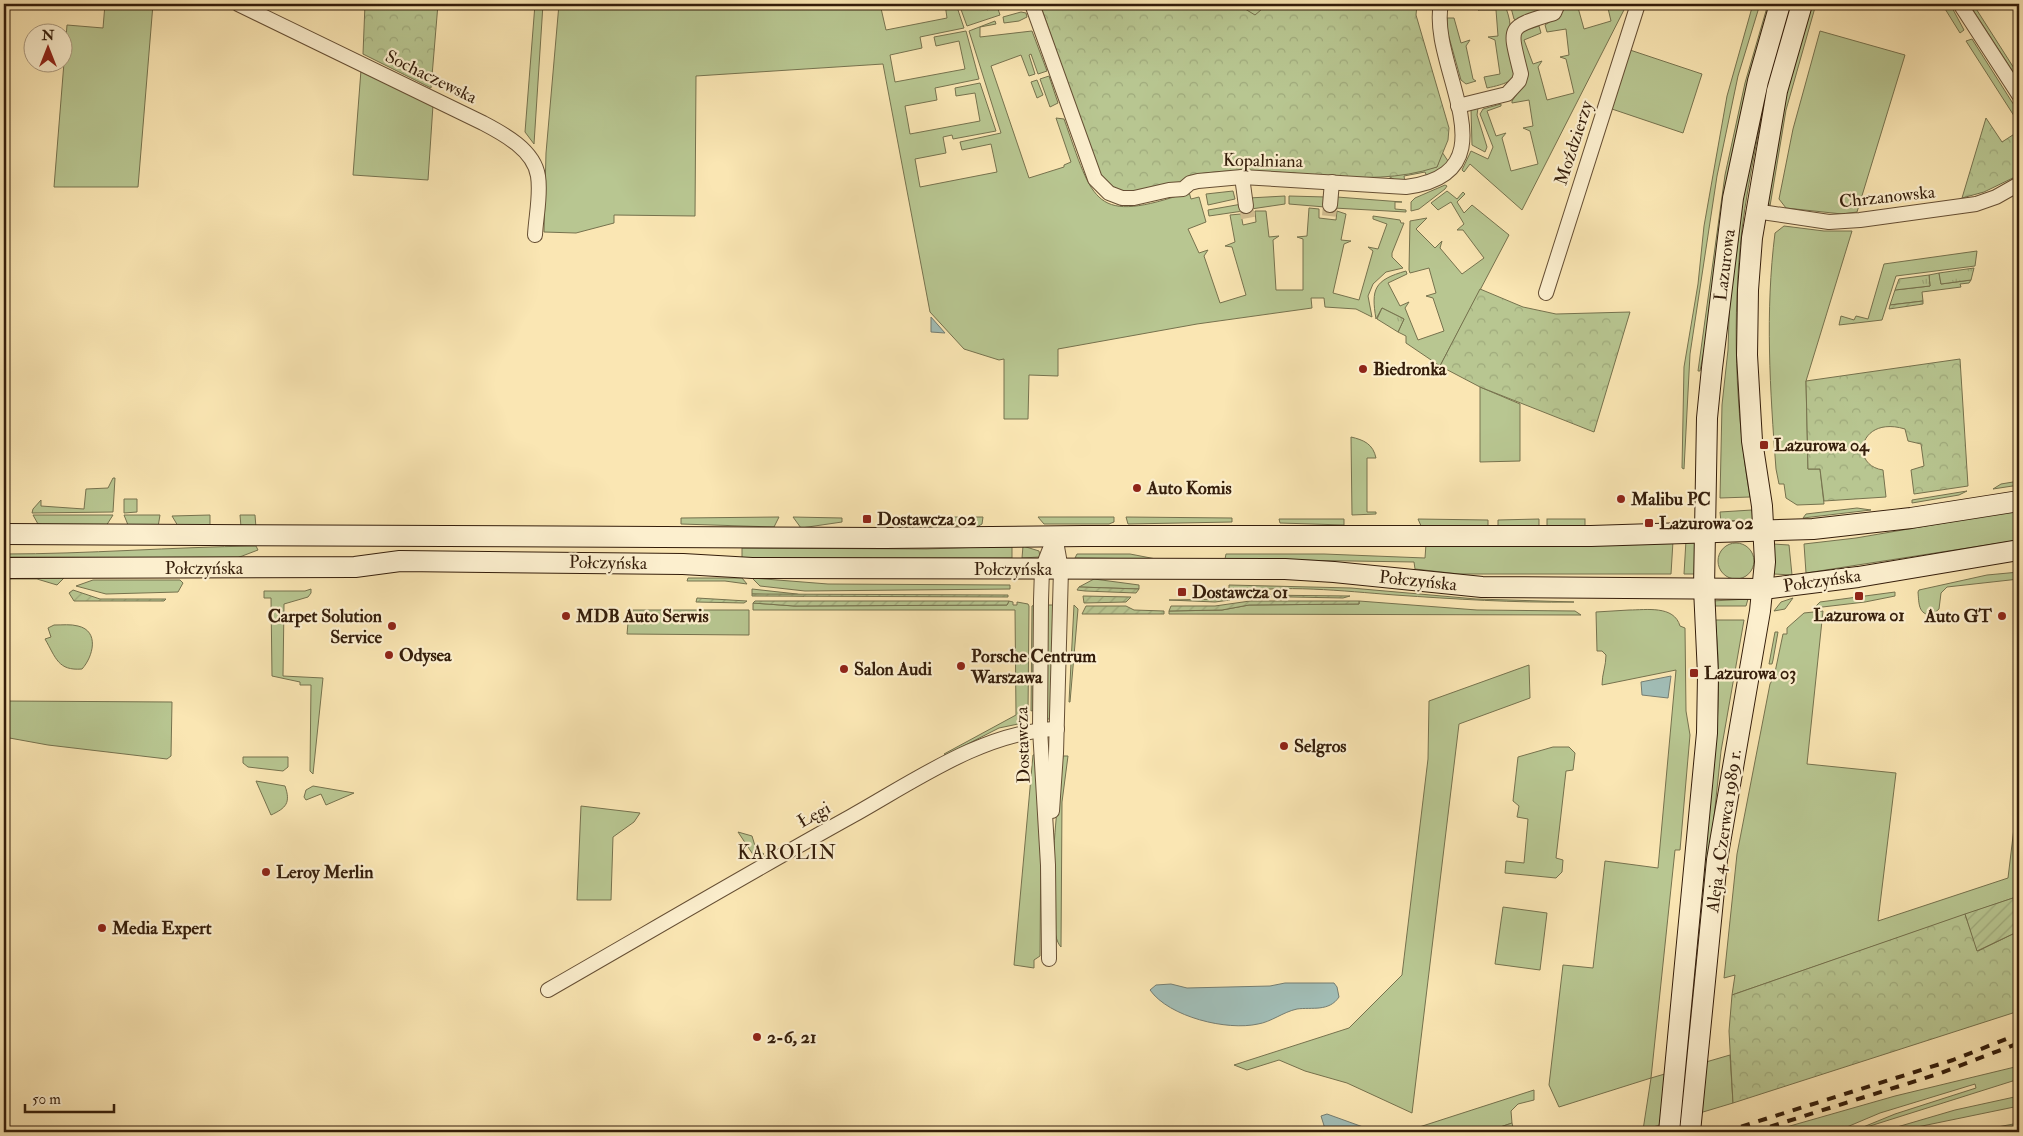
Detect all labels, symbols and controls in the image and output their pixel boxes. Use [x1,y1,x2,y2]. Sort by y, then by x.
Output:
north arrow [22,22,72,72]
text: N [41,27,55,44]
street label: Sochaczewska [381,45,481,109]
street label: Moździerzy [1550,97,1599,188]
street label: Kopalniana [1223,149,1304,173]
street label: Chrzanowska [1838,180,1937,213]
street label: Lazurowa [1709,227,1741,302]
place label: Biedronka [1373,358,1447,381]
marker: Biedronka [1357,363,1369,375]
place label: Lazurowa 04 [1774,434,1870,457]
marker: Lazurowa 04 [1758,439,1770,451]
place label: Auto Komis [1146,477,1232,500]
marker: Auto Komis [1131,482,1143,494]
place label: Malibu PC [1630,488,1711,511]
marker: Malibu PC [1615,493,1627,505]
place label: Dostawcza 02 [877,508,976,531]
place label: Lazurowa 02 [1659,512,1753,535]
marker: Dostawcza 02 [861,513,873,525]
marker: Lazurowa 02 [1643,517,1655,529]
street label: Połczyńska [569,551,648,575]
street label: Połczyńska [165,557,244,580]
street label: Połczyńska [974,558,1053,581]
street label: Połczyńska [1782,564,1863,598]
street label: Połczyńska [1378,565,1459,597]
place label: Dostawcza 01 [1192,581,1288,604]
marker: Dostawcza 01 [1176,586,1188,598]
marker: Lazurowa 01 [1853,590,1865,602]
place label: Lazurowa 01 [1813,604,1905,627]
place label: Carpet Solution Service [268,605,383,649]
place label: MDB Auto Serwis [575,605,709,628]
place label: Auto GT [1924,605,1993,628]
marker: MDB Auto Serwis [560,610,572,622]
marker: Auto GT [1996,610,2008,622]
marker: Carpet Solution Service [386,620,398,632]
place label: Odysea [399,644,452,667]
place label: Porsche Centrum Warszawa [970,645,1097,689]
marker: Odysea [383,649,395,661]
place label: Salon Audi [854,658,932,681]
marker: Porsche Centrum Warszawa [955,660,967,672]
place label: Lazurowa 03 [1704,662,1796,685]
marker: Salon Audi [838,663,850,675]
marker: Lazurowa 03 [1688,667,1700,679]
street label: Dostawcza [1010,706,1036,784]
place label: Selgros [1294,735,1347,758]
marker: Selgros [1278,740,1290,752]
street label: Aleja 4 Czerwca 1989 r. [1701,748,1747,915]
street label: Łęgi [793,797,835,833]
district label: KAROLIN [737,841,837,865]
place label: Leroy Merlin [276,861,374,884]
marker: Leroy Merlin [260,866,272,878]
place label: Media Expert [111,917,212,940]
marker: Media Expert [96,922,108,934]
place label: 2-6, 21 [767,1026,816,1049]
marker: 2-6, 21 [751,1031,763,1043]
scale bar [25,1081,114,1113]
text: 50 m [32,1090,61,1109]

